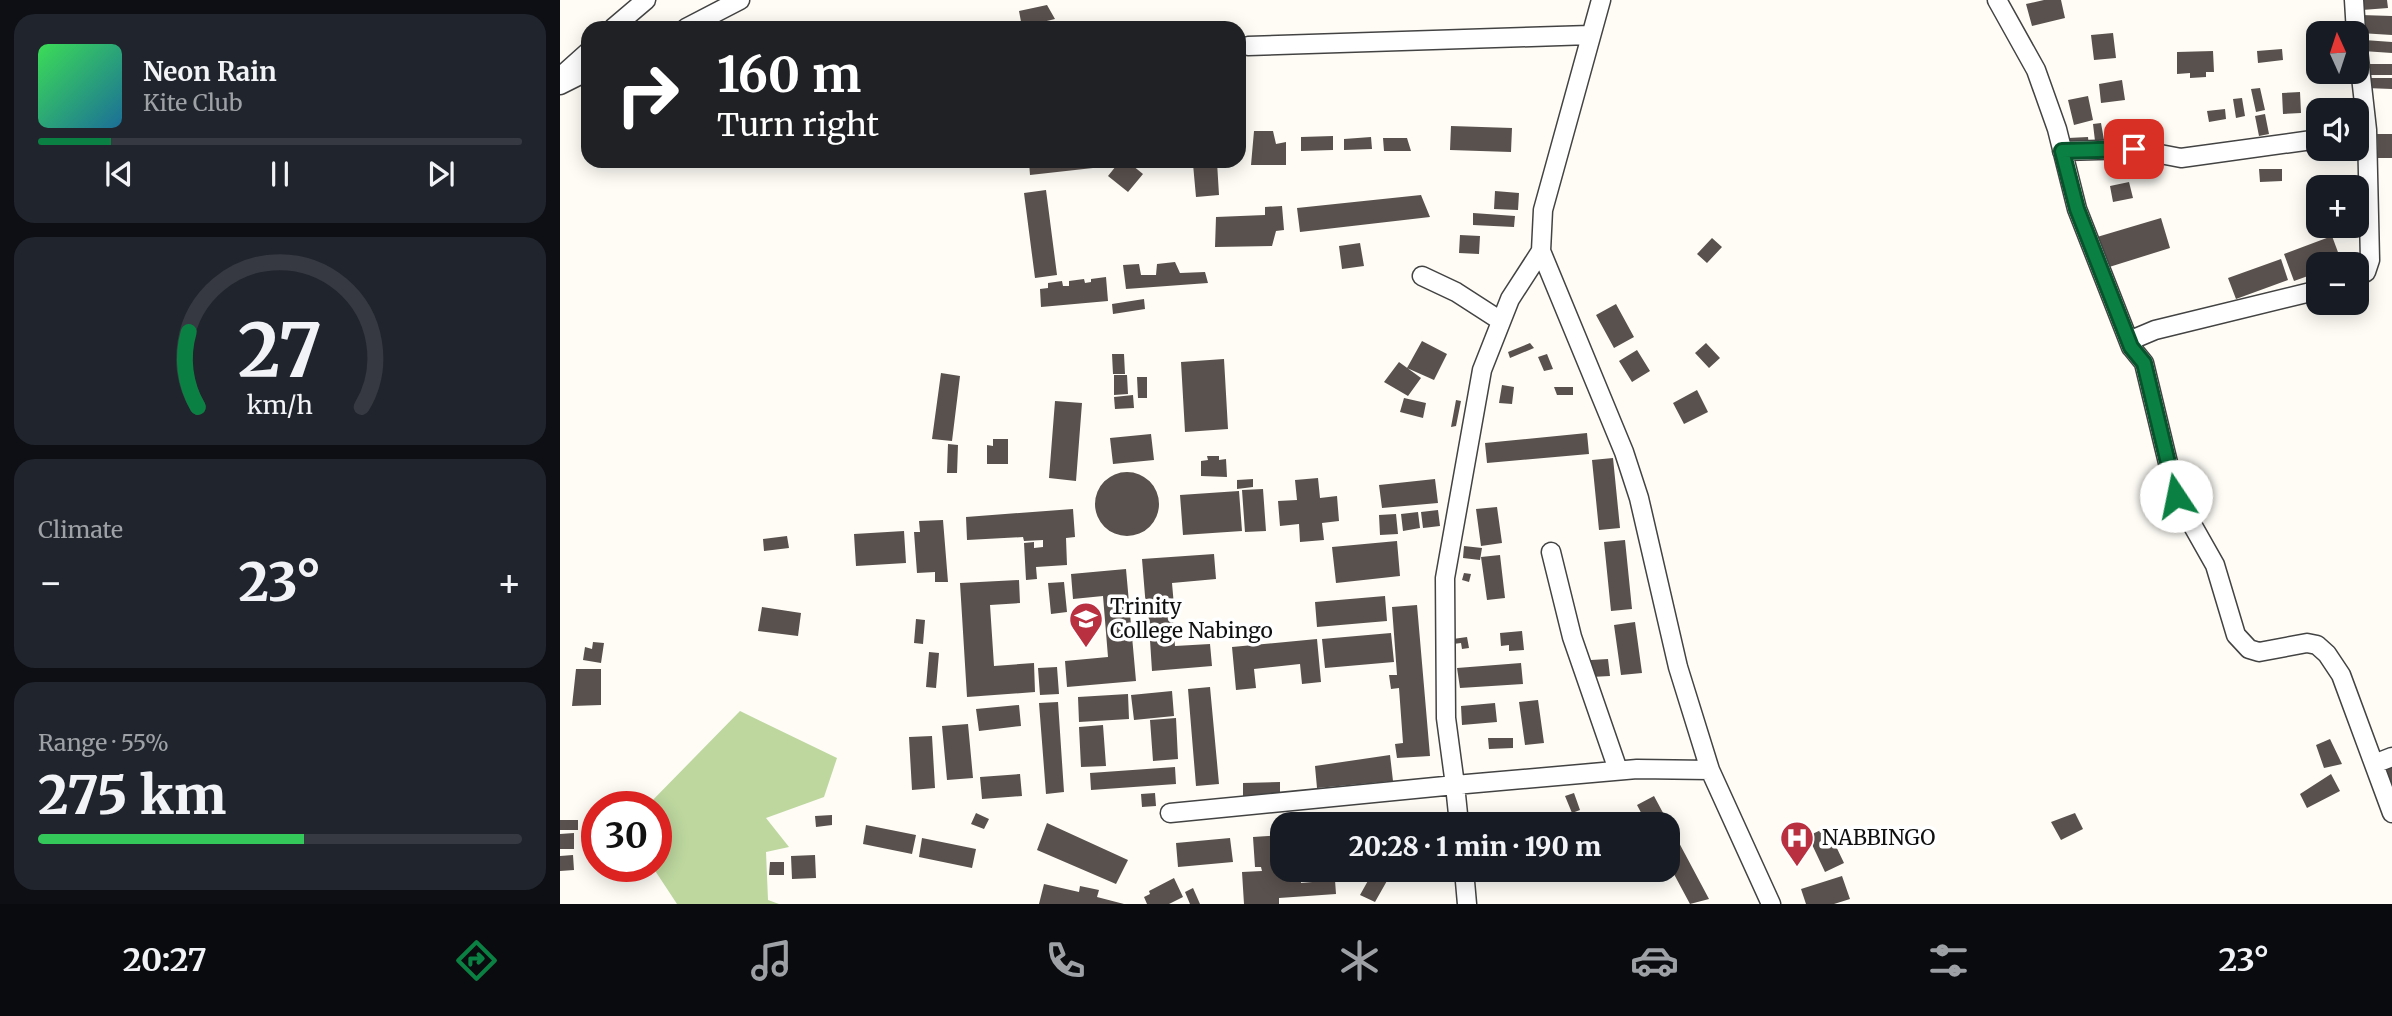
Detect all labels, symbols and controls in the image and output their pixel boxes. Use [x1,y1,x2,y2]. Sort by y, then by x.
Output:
north arrow [2306,21,2370,84]
map controls [2306,21,2369,315]
text: 160 m [717,44,861,105]
icon: right [602,49,693,140]
text: Neon Rain [143,55,277,88]
text: Kite Club [143,88,242,117]
button: sound [2306,98,2369,161]
text: Turn right [717,105,879,145]
pin [2104,119,2164,179]
icon: arrive [2115,130,2153,168]
icon: previous [100,155,138,193]
icon: pause [261,155,299,193]
icon: next [422,155,460,193]
button: + [2306,175,2369,238]
button: − [2306,252,2369,315]
text: 27 [238,305,322,397]
text: km/h [247,389,313,421]
position arrow [2139,459,2213,533]
text: Climate [38,515,123,544]
text: 23° [239,550,322,615]
text: − [38,559,63,606]
text: + [497,559,522,606]
place label: Trinity College Nabingo [1110,593,1273,644]
school or university icon: Trinity College Nabingo [1067,600,1105,649]
text: Range · 55% [38,728,169,757]
text: 275 km [38,763,226,828]
speed limit sign: 30 [581,791,672,882]
hospital icon: NABBINGO [1778,819,1816,868]
place label: NABBINGO [1822,824,1935,851]
text: 20:28 · 1 min · 190 m [1349,830,1601,863]
icon: directions [452,936,501,985]
icon: music [747,936,796,985]
icon: phone [1041,936,1090,985]
icon: climate [1335,936,1384,985]
icon: car [1630,936,1679,985]
icon: filters [1924,936,1973,985]
text: 20:27 [123,940,207,980]
text: 23° [2219,940,2269,980]

